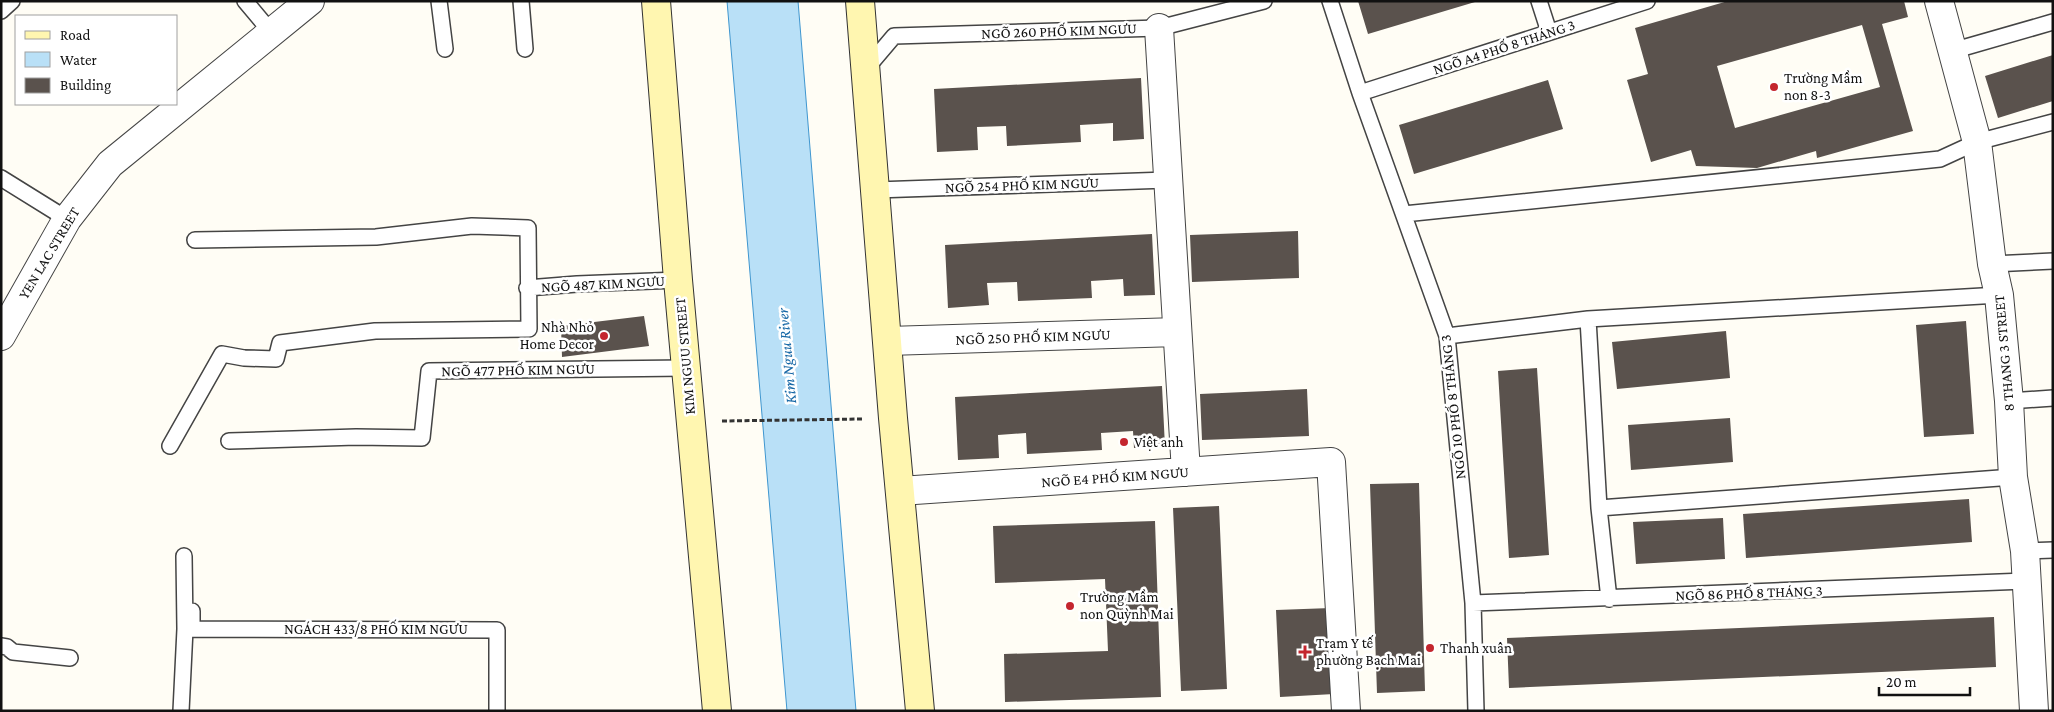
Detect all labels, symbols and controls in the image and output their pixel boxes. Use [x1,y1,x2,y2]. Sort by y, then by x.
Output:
legend [15,15,178,105]
street label: NGÕ A4 PHỐ 8 THÁNG 3 [1430,15,1577,77]
street label: NGÕ 260 PHỐ KIM NGƯU [981,18,1137,42]
text: Road [60,27,91,43]
text: Water [60,52,97,68]
place label: Trường Mầm non 8-3 [1784,69,1862,103]
text: Building [60,77,111,94]
marker: Trường Mầm non 8-3 [1768,81,1780,93]
street label: NGÕ 254 PHỐ KIM NGƯU [944,172,1100,196]
street label: YEN LAC STREET [15,204,83,302]
street label: NGÕ 487 KIM NGƯU [541,273,666,295]
street label: 8 THANG 3 STREET [1991,294,2017,412]
street label: KIM NGUU STREET [672,297,698,415]
water label: Kim Nguu River [774,307,800,404]
place label: Nhà Nhỏ Home Decor [520,319,595,352]
street label: NGÕ 250 PHỐ KIM NGƯU [955,324,1111,348]
marker: Nhà Nhỏ Home Decor [598,330,610,342]
street label: NGÕ 10 PHỐ 8 THÁNG 3 [1435,334,1469,480]
street label: NGÕ 477 PHỐ KIM NGƯU [441,359,595,379]
place label: Việt anh [1134,434,1184,451]
marker: Việt anh [1118,436,1130,448]
street label: NGÕ E4 PHỐ KIM NGƯU [1040,462,1190,490]
street label: NGÕ 86 PHỐ 8 THÁNG 3 [1675,580,1823,604]
place label: Trường Mầm non Quỳnh Mai [1080,588,1174,623]
marker: Trường Mầm non Quỳnh Mai [1064,600,1076,612]
street label: NGÁCH 433/8 PHỐ KIM NGƯU [284,619,468,637]
place label: Trạm Y tế phường Bạch Mai [1316,634,1421,669]
place label: Thanh xuân [1440,640,1512,656]
marker: Thanh xuân [1424,642,1436,654]
marker: Trạm Y tế phường Bạch Mai [1298,645,1312,659]
scale bar [1879,664,1970,696]
text: 20 m [1886,674,1917,690]

